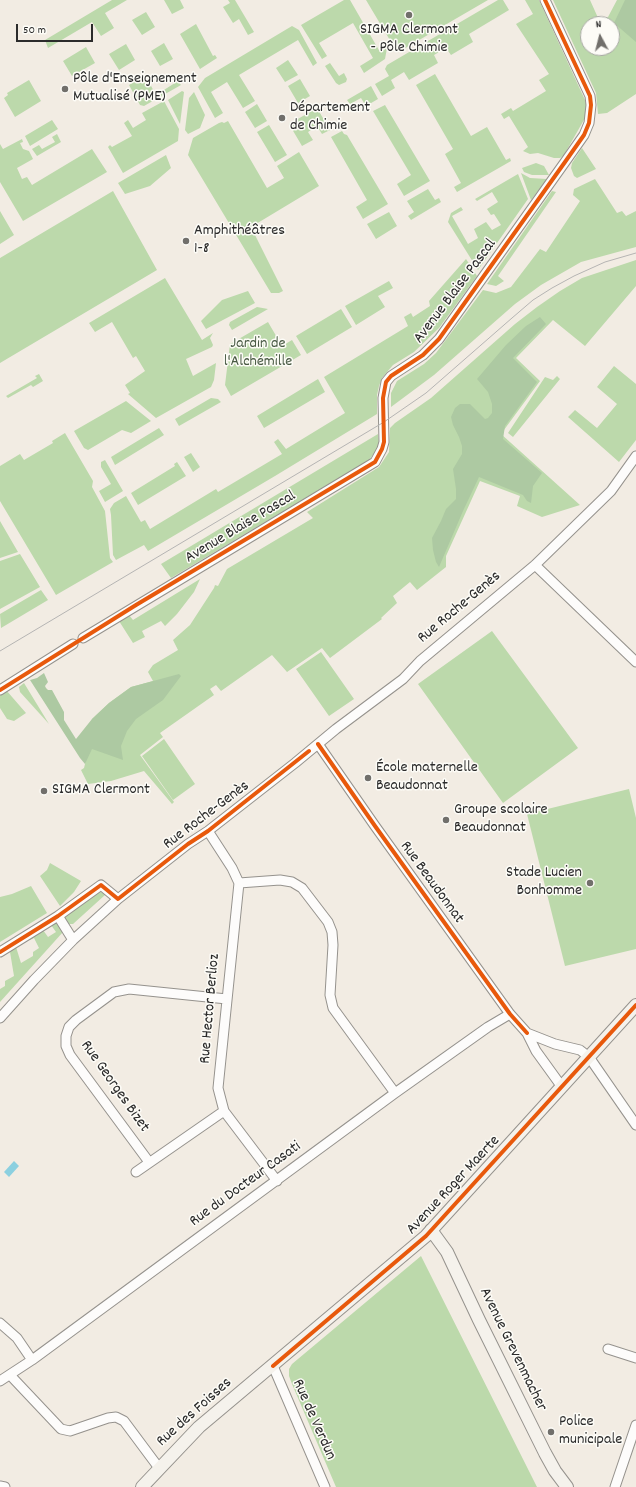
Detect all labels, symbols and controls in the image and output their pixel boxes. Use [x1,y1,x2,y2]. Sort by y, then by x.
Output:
marker: SIGMA Clermont - Pôle Chimie [404,10,414,20]
scale bar [18,16,95,42]
north arrow [580,16,620,56]
text: N [595,17,602,33]
place label: SIGMA Clermont - Pôle Chimie [360,21,458,59]
text: 50 m [23,22,46,39]
place label: Pôle d'Enseignement Mutualisé (PME) [73,70,197,108]
marker: Pôle d'Enseignement Mutualisé (PME) [60,84,70,94]
place label: Département de Chimie [290,99,370,137]
marker: Département de Chimie [277,113,287,123]
place label: Amphithéâtres 1-8 [194,222,285,260]
marker: Amphithéâtres 1-8 [181,236,191,246]
street label: Avenue Blaise Pascal [410,236,502,348]
park label: Jardin de l'Alchémille [224,335,292,373]
street label: Avenue Blaise Pascal [182,487,300,569]
street label: Rue Roche-Genès [414,568,506,648]
place label: École maternelle Beaudonnat [376,759,478,797]
marker: École maternelle Beaudonnat [363,773,373,783]
street label: Rue Roche-Genès [160,777,254,855]
place label: SIGMA Clermont [52,781,150,801]
marker: SIGMA Clermont [39,786,49,796]
place label: Groupe scolaire Beaudonnat [454,801,548,839]
marker: Groupe scolaire Beaudonnat [441,815,451,825]
street label: Rue Beaudonnat [395,838,467,928]
place label: Stade Lucien Bonhomme [506,864,582,902]
marker: Stade Lucien Bonhomme [585,878,595,888]
street label: Rue Hector Berlioz [197,953,225,1065]
street label: Rue Georges Bizet [75,1037,153,1137]
street label: Avenue Roger Maerte [403,1132,505,1240]
street label: Rue du Docteur Casati [186,1138,306,1232]
street label: Avenue Grevenmacher [474,1285,550,1415]
street label: Rue des Foisses [153,1374,237,1452]
street label: Rue de Verdun [287,1377,339,1463]
place label: Police municipale [559,1413,622,1451]
marker: Police municipale [546,1427,556,1437]

